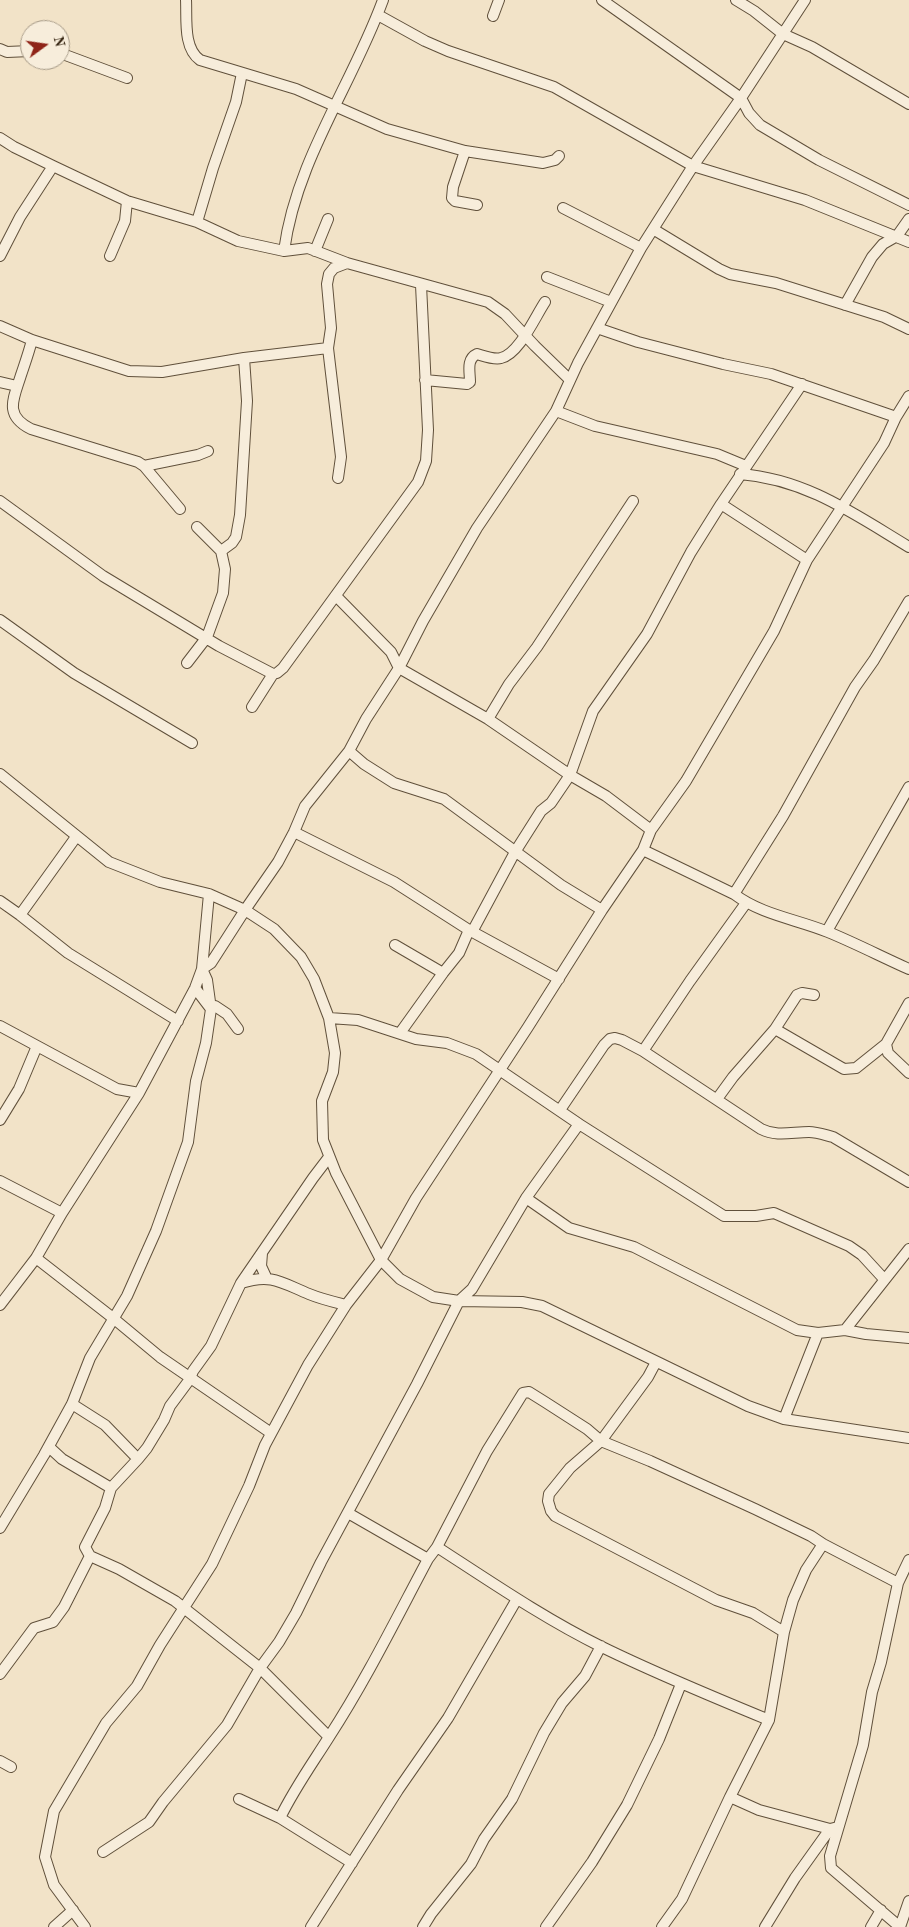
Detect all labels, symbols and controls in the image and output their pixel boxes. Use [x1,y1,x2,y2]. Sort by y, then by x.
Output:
north arrow [20,20,70,70]
text: N [50,35,67,48]

